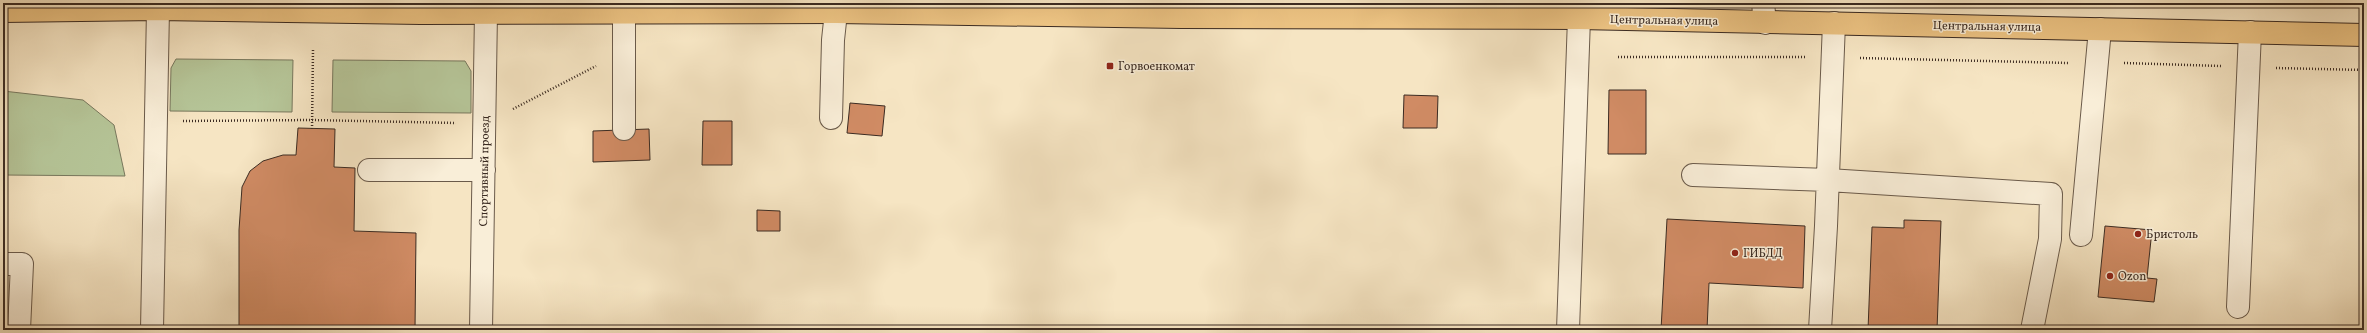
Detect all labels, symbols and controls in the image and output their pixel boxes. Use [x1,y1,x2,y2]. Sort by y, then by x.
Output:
street label: Центральная улица [1610,12,1718,30]
street label: Центральная улица [1933,18,2041,36]
place label: Горвоенкомат [1118,59,1195,75]
marker: Горвоенкомат [1105,61,1115,71]
street label: Спортивный проезд [476,115,494,227]
place label: Бристоль [2146,227,2198,243]
marker: Бристоль [2133,229,2143,239]
place label: ГИБДД [1743,246,1783,262]
marker: ГИБДД [1730,248,1740,258]
place label: Ozon [2118,269,2146,285]
marker: Ozon [2105,271,2115,281]

